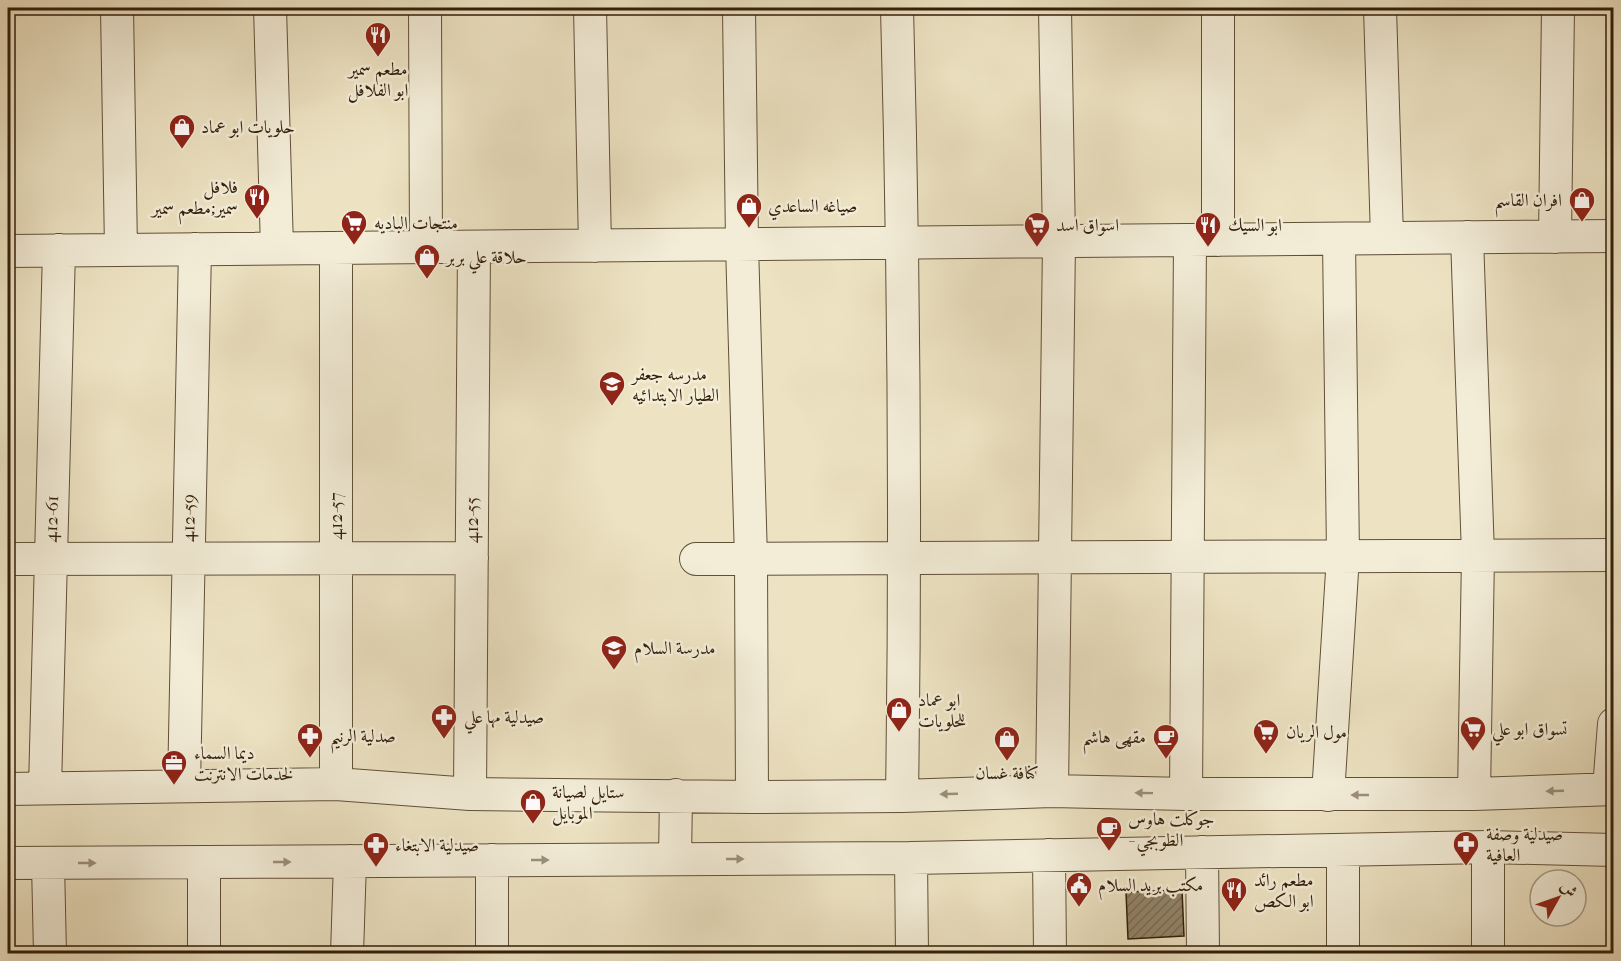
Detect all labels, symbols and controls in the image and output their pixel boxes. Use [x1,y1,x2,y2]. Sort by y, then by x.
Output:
restaurant icon: مطعم سمير ابو الفلافل [363,20,393,58]
place label: مطعم سمير ابو الفلافل [346,59,408,103]
shop icon: حلويات ابو عماد [167,112,197,150]
place label: حلويات ابو عماد [201,117,295,138]
place label: فلافل سمير;مطعم سمير [150,177,238,225]
restaurant icon: فلافل سمير;مطعم سمير [242,182,272,220]
shop icon: افران القاسم [1567,185,1597,223]
place label: افران القاسم [1494,190,1562,218]
shop icon: صياغه الساعدي [734,191,764,229]
place label: صياغه الساعدي [768,196,857,221]
supermarket icon: منتجات الباديه [339,208,369,246]
supermarket icon: اسواق اسد [1022,210,1052,248]
restaurant icon: ابو السيك [1193,210,1223,248]
place label: منتجات الباديه [374,213,458,234]
place label: اسواق اسد [1056,215,1119,236]
place label: ابو السيك [1228,215,1282,236]
shop icon: حلاقة علي بربر [412,242,442,280]
place label: حلاقة علي بربر [444,247,527,274]
place label: مدرسه جعفر الطيار الابتدائيه [630,364,719,406]
school or university icon: مدرسه جعفر الطيار الابتدائيه [597,369,627,407]
street label: 412-57 [326,492,347,540]
street label: 412-59 [178,494,200,542]
street label: 412-61 [41,495,63,543]
street label: 412-55 [462,497,483,543]
school or university icon: مدرسة السلام [599,633,629,671]
place label: مدرسة السلام [634,638,715,664]
place label: ابو عماد للحلويات [918,690,966,732]
shop icon: ابو عماد للحلويات [884,695,914,733]
pharmacy icon: صيدلية مها علي [429,702,459,740]
place label: صيدلية مها علي [464,707,544,734]
supermarket icon: تسواق ابو علي [1458,714,1488,752]
supermarket icon: مول الريان [1251,717,1281,755]
place label: تسواق ابو علي [1492,719,1568,746]
pharmacy icon: صدلية الرنيم [295,721,325,759]
cafe icon: مقهى هاشم [1151,722,1181,760]
place label: مول الريان [1286,722,1347,743]
shop icon: كنافة غسان [992,724,1022,762]
place label: صدلية الرنيم [330,726,396,754]
place label: مقهى هاشم [1082,727,1146,755]
place label: ديما السماء لخدمات الانترنت [194,743,293,785]
office icon: ديما السماء لخدمات الانترنت [159,748,189,786]
place label: كنافة غسان [975,763,1039,784]
place label: ستايل لصيانة الموبايل [552,782,625,826]
shop icon: ستايل لصيانة الموبايل [518,787,548,825]
one-way arrow [1546,787,1565,796]
one-way arrow [1135,789,1154,798]
one-way arrow [940,790,959,799]
one-way arrow [1351,790,1370,800]
place label: جوكلت هاوس - الطوبجي [1128,809,1214,857]
cafe icon: جوكلت هاوس - الطوبجي [1094,814,1124,852]
place label: صيدلية وصفة العافية [1486,824,1563,866]
pharmacy icon: صيدلية وصفة العافية [1451,829,1481,867]
pharmacy icon: صيدلية الابتغاء [361,830,391,868]
place label: صيدلية الابتغاء [395,835,479,856]
one-way arrow [725,854,744,864]
one-way arrow [530,855,549,865]
one-way arrow [272,857,291,866]
one-way arrow [77,858,96,868]
north arrow [1528,868,1588,928]
public building icon: مكتب بريد السلام [1064,870,1094,908]
place label: مطعم رائد ابو الكص [1254,870,1314,913]
place label: مكتب بريد السلام [1098,875,1203,901]
restaurant icon: مطعم رائد ابو الكص [1219,875,1249,913]
text: ش [1557,876,1581,901]

